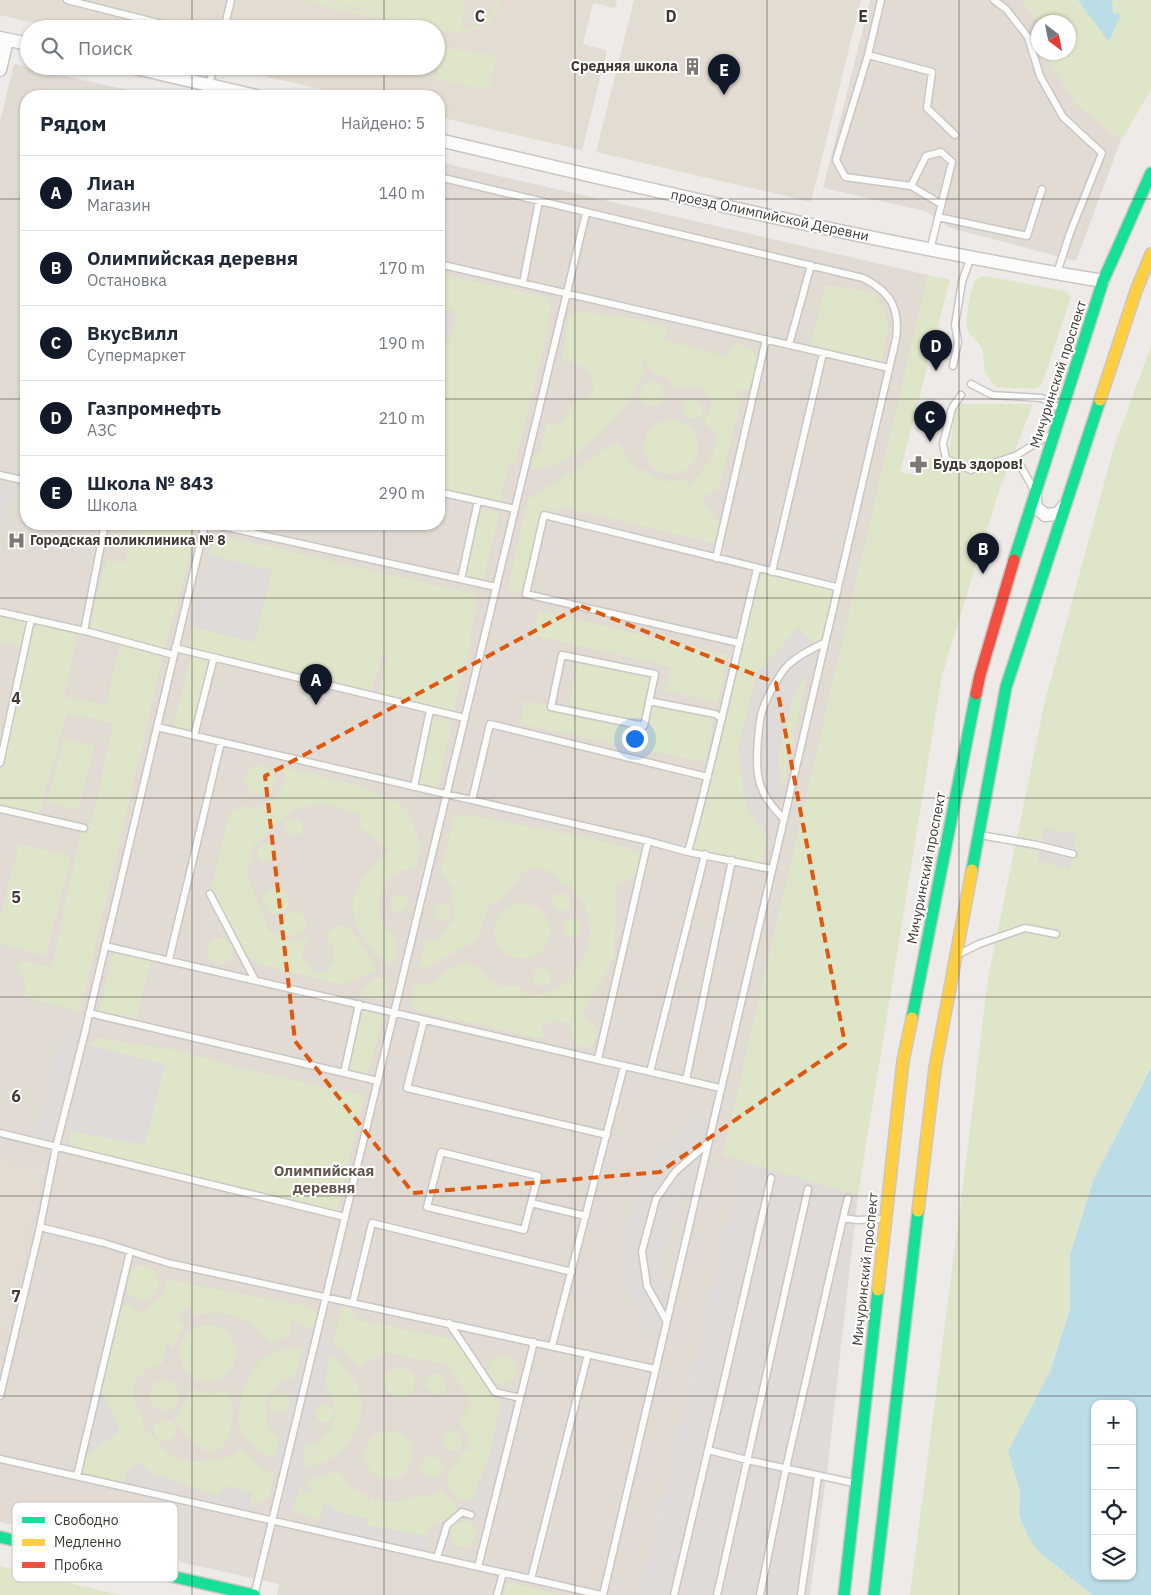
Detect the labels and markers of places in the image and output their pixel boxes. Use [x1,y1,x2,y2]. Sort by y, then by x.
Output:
pin: E [708,54,740,95]
building icon: Средняя школа [682,56,702,76]
place label: Средняя школа [571,57,678,75]
pin: D [920,330,952,371]
pin: C [914,401,946,442]
pharmacy icon: Будь здоров! [909,454,929,474]
place label: Будь здоров! [933,455,1023,473]
hospital icon: Городская поликлиника № 8 [6,530,26,550]
place label: Городская поликлиника № 8 [30,531,226,549]
pin: B [967,533,999,574]
pin: A [300,664,332,705]

